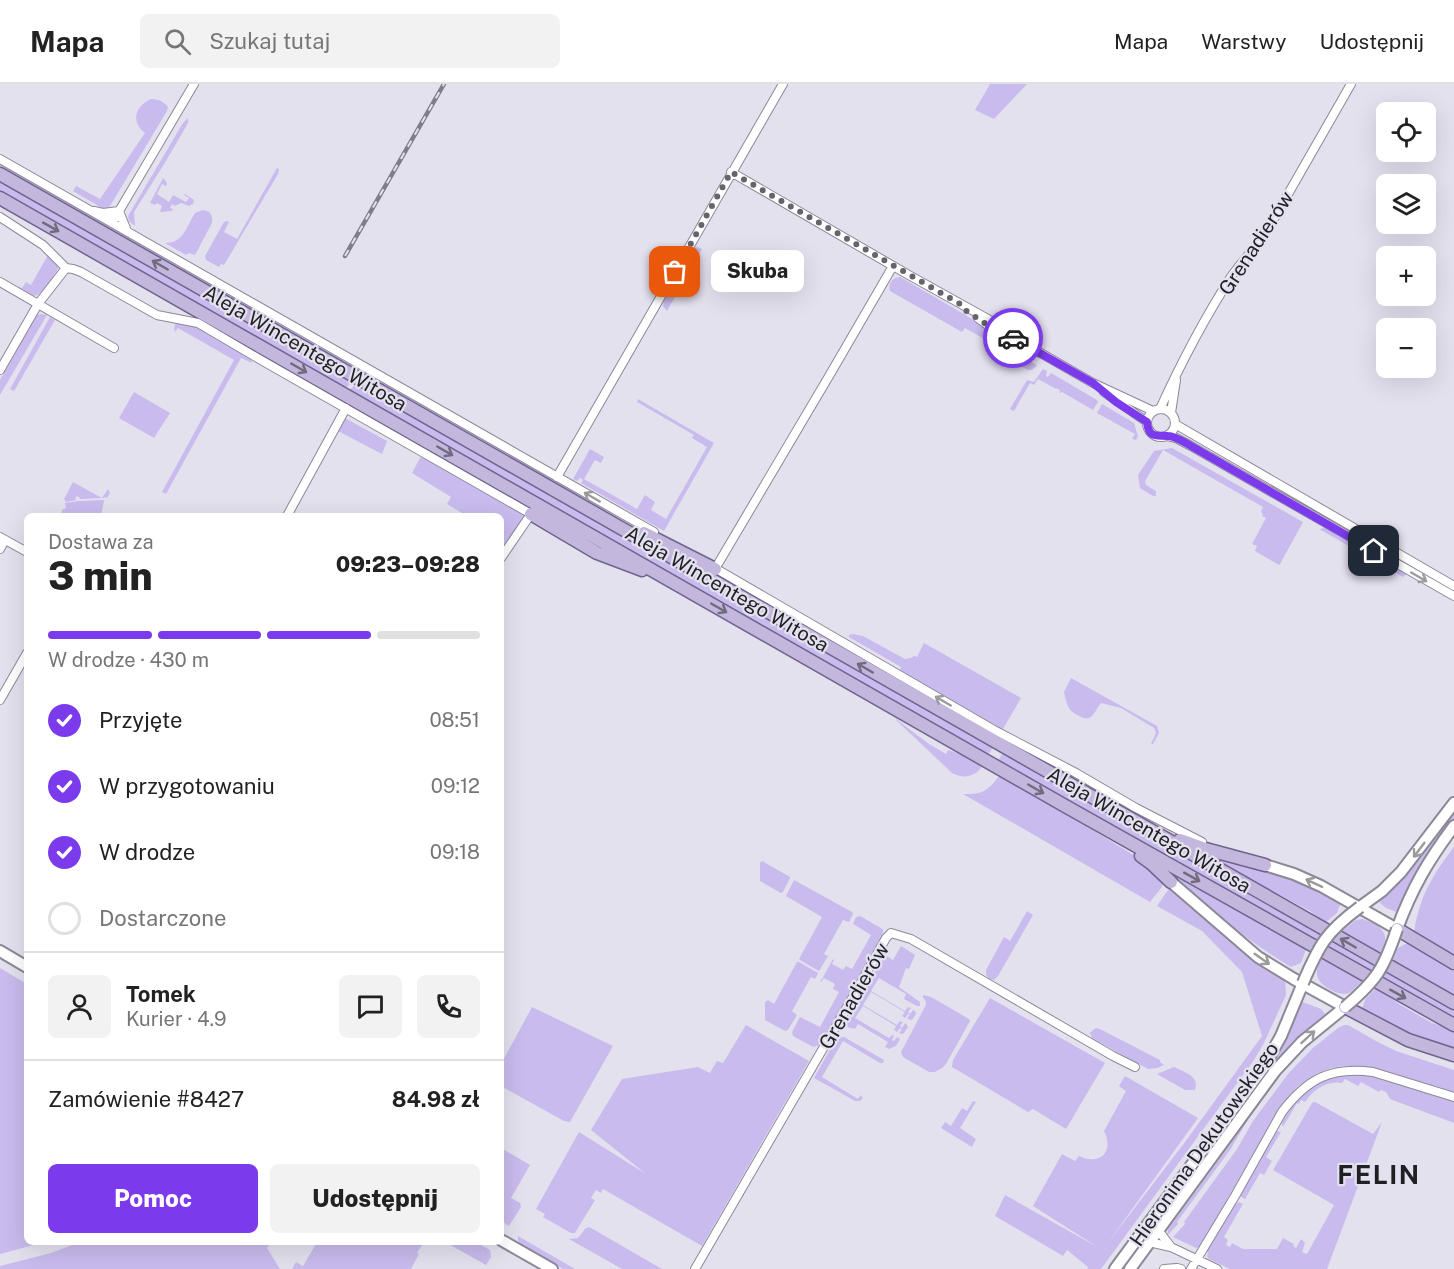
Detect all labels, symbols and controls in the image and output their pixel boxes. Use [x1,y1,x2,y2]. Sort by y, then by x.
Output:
search box [140,14,560,68]
text: Mapa [30,25,104,58]
icon: search [161,25,194,58]
text: Szukaj tutaj [209,28,330,54]
text: Mapa [1114,29,1168,54]
text: Warstwy [1201,29,1286,54]
text: Udostępnij [1319,29,1424,54]
map controls [1376,102,1436,378]
button: locate [1376,102,1436,162]
button: layers [1376,174,1436,234]
street label: Grenadierów [1214,186,1299,299]
one-way arrow [42,221,59,233]
pin [649,246,700,297]
button: + [1376,246,1436,306]
callout: Skuba [711,251,804,293]
icon: bag [658,255,691,288]
one-way arrow [152,259,169,271]
text: Skuba [727,259,788,283]
street label: Aleja Wincentego Witosa [199,280,411,416]
courier [983,308,1043,368]
button: − [1376,318,1436,378]
icon: car [997,322,1030,355]
one-way arrow [290,362,307,374]
one-way arrow [436,445,453,457]
one-way arrow [584,490,601,502]
street label: Aleja Wincentego Witosa [621,521,833,657]
pin [1348,525,1399,576]
text: Dostawa za [48,530,154,554]
icon: home [1357,534,1390,567]
text: 09:23–09:28 [336,551,480,577]
text: 3 min [48,553,153,599]
one-way arrow [1410,572,1428,583]
one-way arrow [710,602,727,614]
text: W drodze · 430 m [48,648,209,672]
one-way arrow [857,661,874,673]
one-way arrow [935,695,952,707]
icon: check [48,704,81,737]
text: Przyjęte [99,707,182,733]
text: 08:51 [429,708,480,732]
street label: Aleja Wincentego Witosa [1043,762,1255,898]
icon: check [48,770,81,803]
text: W przygotowaniu [99,773,275,799]
text: 09:12 [431,774,480,798]
one-way arrow [1027,783,1044,795]
icon: check [48,836,81,869]
text: W drodze [99,839,195,865]
text: 09:18 [430,840,480,864]
one-way arrow [1413,842,1426,858]
one-way arrow [1182,872,1200,883]
one-way arrow [1306,876,1324,888]
text: Dostarczone [99,905,226,931]
one-way arrow [1340,937,1358,948]
street label: Grenadierów [814,938,894,1054]
one-way arrow [1253,953,1269,965]
button: person [48,975,111,1038]
button: chat [339,975,402,1038]
button: phone [417,975,480,1038]
text: Tomek [126,981,196,1007]
one-way arrow [1389,988,1406,1000]
text: Kurier · 4.9 [126,1007,226,1031]
one-way arrow [1300,1030,1315,1044]
street label: Hieronima Dekutowskiego [1124,1037,1284,1251]
text: Zamówienie #8427 [48,1086,244,1112]
text: 84.98 zł [392,1086,480,1112]
district label: FELIN [1337,1159,1421,1190]
button: Pomoc [48,1164,258,1233]
button: Udostępnij [270,1164,480,1233]

